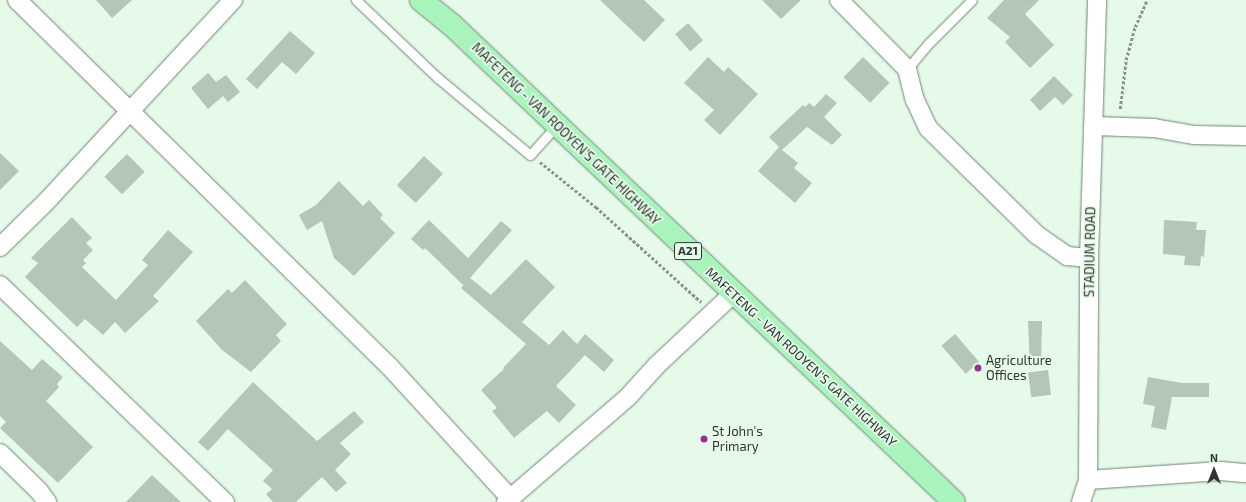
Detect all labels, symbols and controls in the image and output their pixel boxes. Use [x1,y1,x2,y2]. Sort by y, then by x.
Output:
street label: MAFETENG - VAN ROOYEN'S GATE HIGHWAY [468,39,664,229]
street label: STADIUM ROAD [1081,207,1099,297]
road number: A21 [674,241,702,261]
street label: MAFETENG - VAN ROOYEN'S GATE HIGHWAY [702,264,900,450]
place label: Agriculture Offices [986,353,1052,384]
marker: Agriculture Offices [973,363,983,373]
place label: St John's Primary [712,424,763,455]
marker: St John's Primary [699,434,709,444]
north arrow [1194,450,1234,490]
text: N [1210,451,1218,464]

